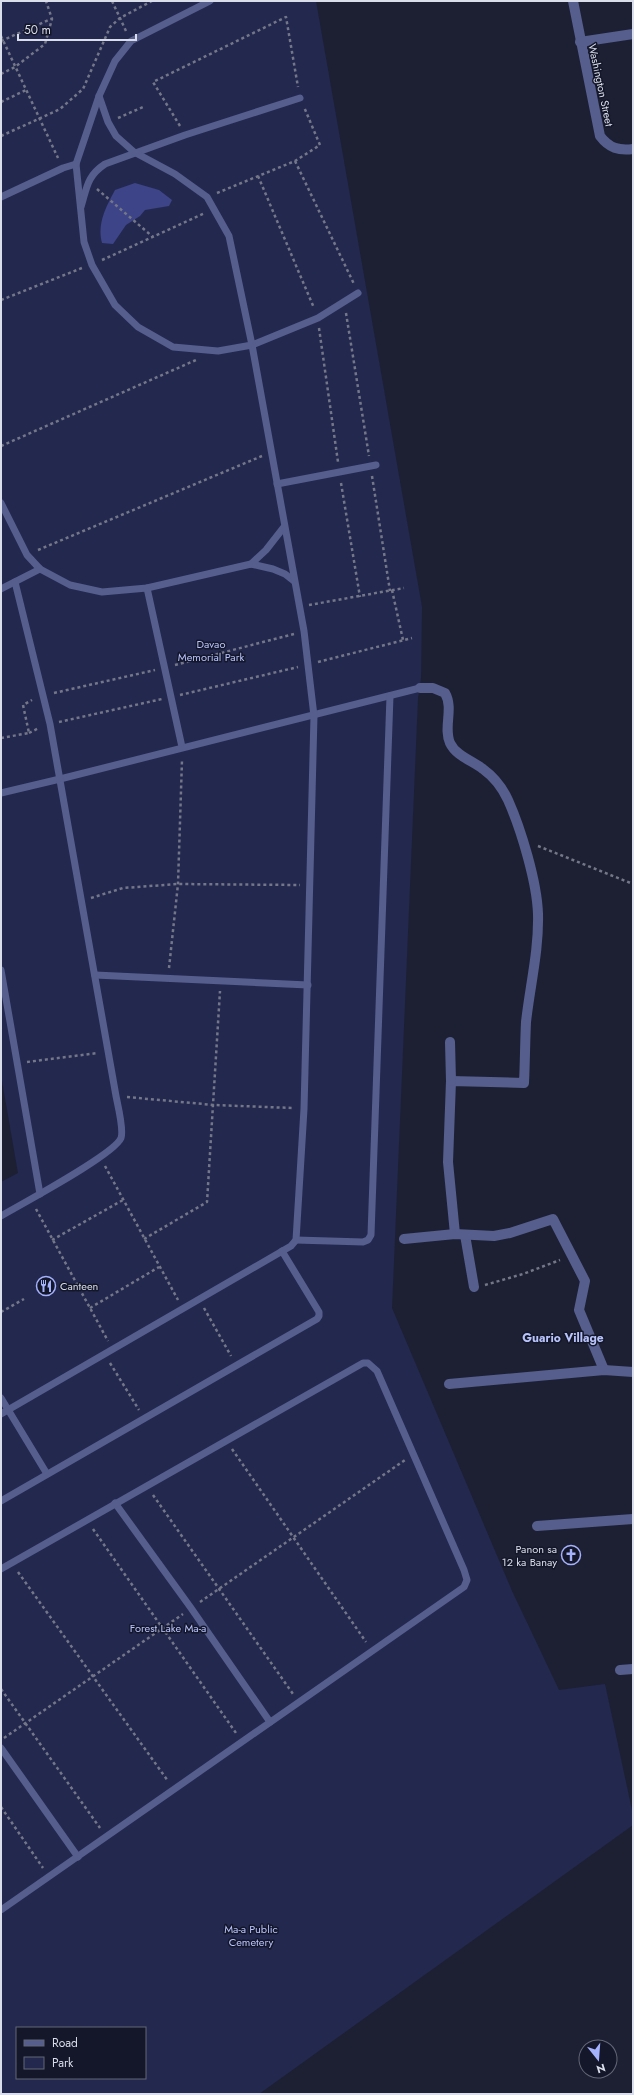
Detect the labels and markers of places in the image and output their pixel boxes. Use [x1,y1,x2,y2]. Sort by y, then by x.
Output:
restaurant icon: Canteen [35,1275,57,1297]
place label: Canteen [60,1278,98,1294]
place label: Panon sa 12 ka Banay [502,1541,557,1570]
church icon: Panon sa 12 ka Banay [560,1544,582,1566]

